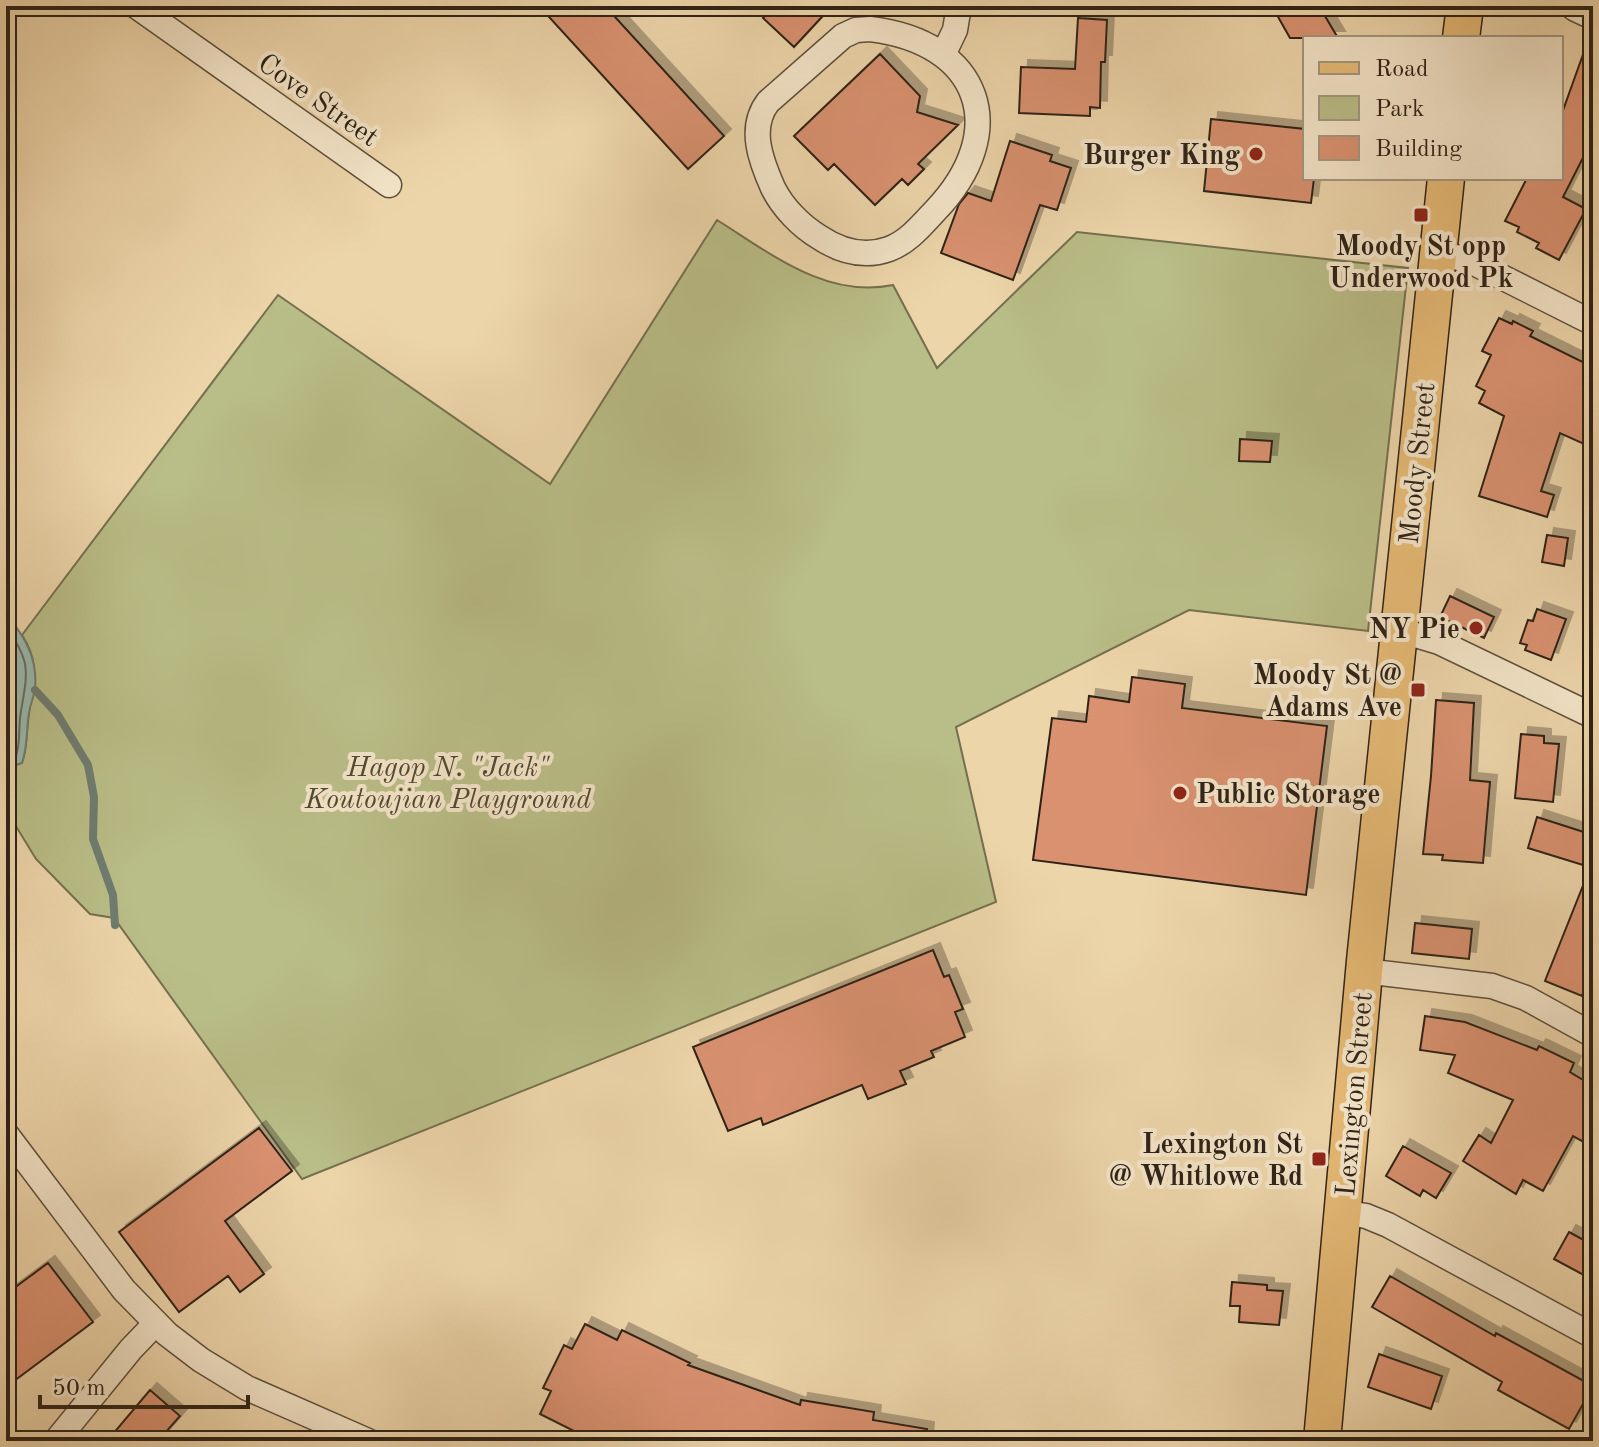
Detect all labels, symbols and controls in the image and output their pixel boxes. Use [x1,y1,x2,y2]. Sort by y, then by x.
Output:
legend [1303,36,1563,180]
street label: Cove Street [252,50,383,153]
text: Road [1375,58,1428,82]
text: Park [1375,98,1424,122]
text: Building [1375,138,1462,162]
place label: Burger King [1083,143,1240,171]
marker: Burger King [1247,145,1265,163]
marker: Moody St opp Underwood Pk [1412,206,1430,224]
place label: Moody St opp Underwood Pk [1329,234,1514,294]
street label: Moody Street [1397,381,1441,546]
place label: NY Pie [1369,617,1460,645]
marker: NY Pie [1467,619,1485,637]
place label: Moody St @ Adams Ave [1253,663,1402,723]
marker: Moody St @ Adams Ave [1409,681,1427,699]
park label: Hagop N. "Jack" Koutoujian Playground [304,755,591,815]
place label: Public Storage [1196,782,1380,810]
marker: Public Storage [1171,784,1189,802]
street label: Lexington Street [1333,991,1379,1198]
place label: Lexington St @ Whitlowe Rd [1109,1132,1303,1192]
marker: Lexington St @ Whitlowe Rd [1310,1150,1328,1168]
scale bar [40,1359,248,1409]
text: 50 m [52,1377,106,1401]

